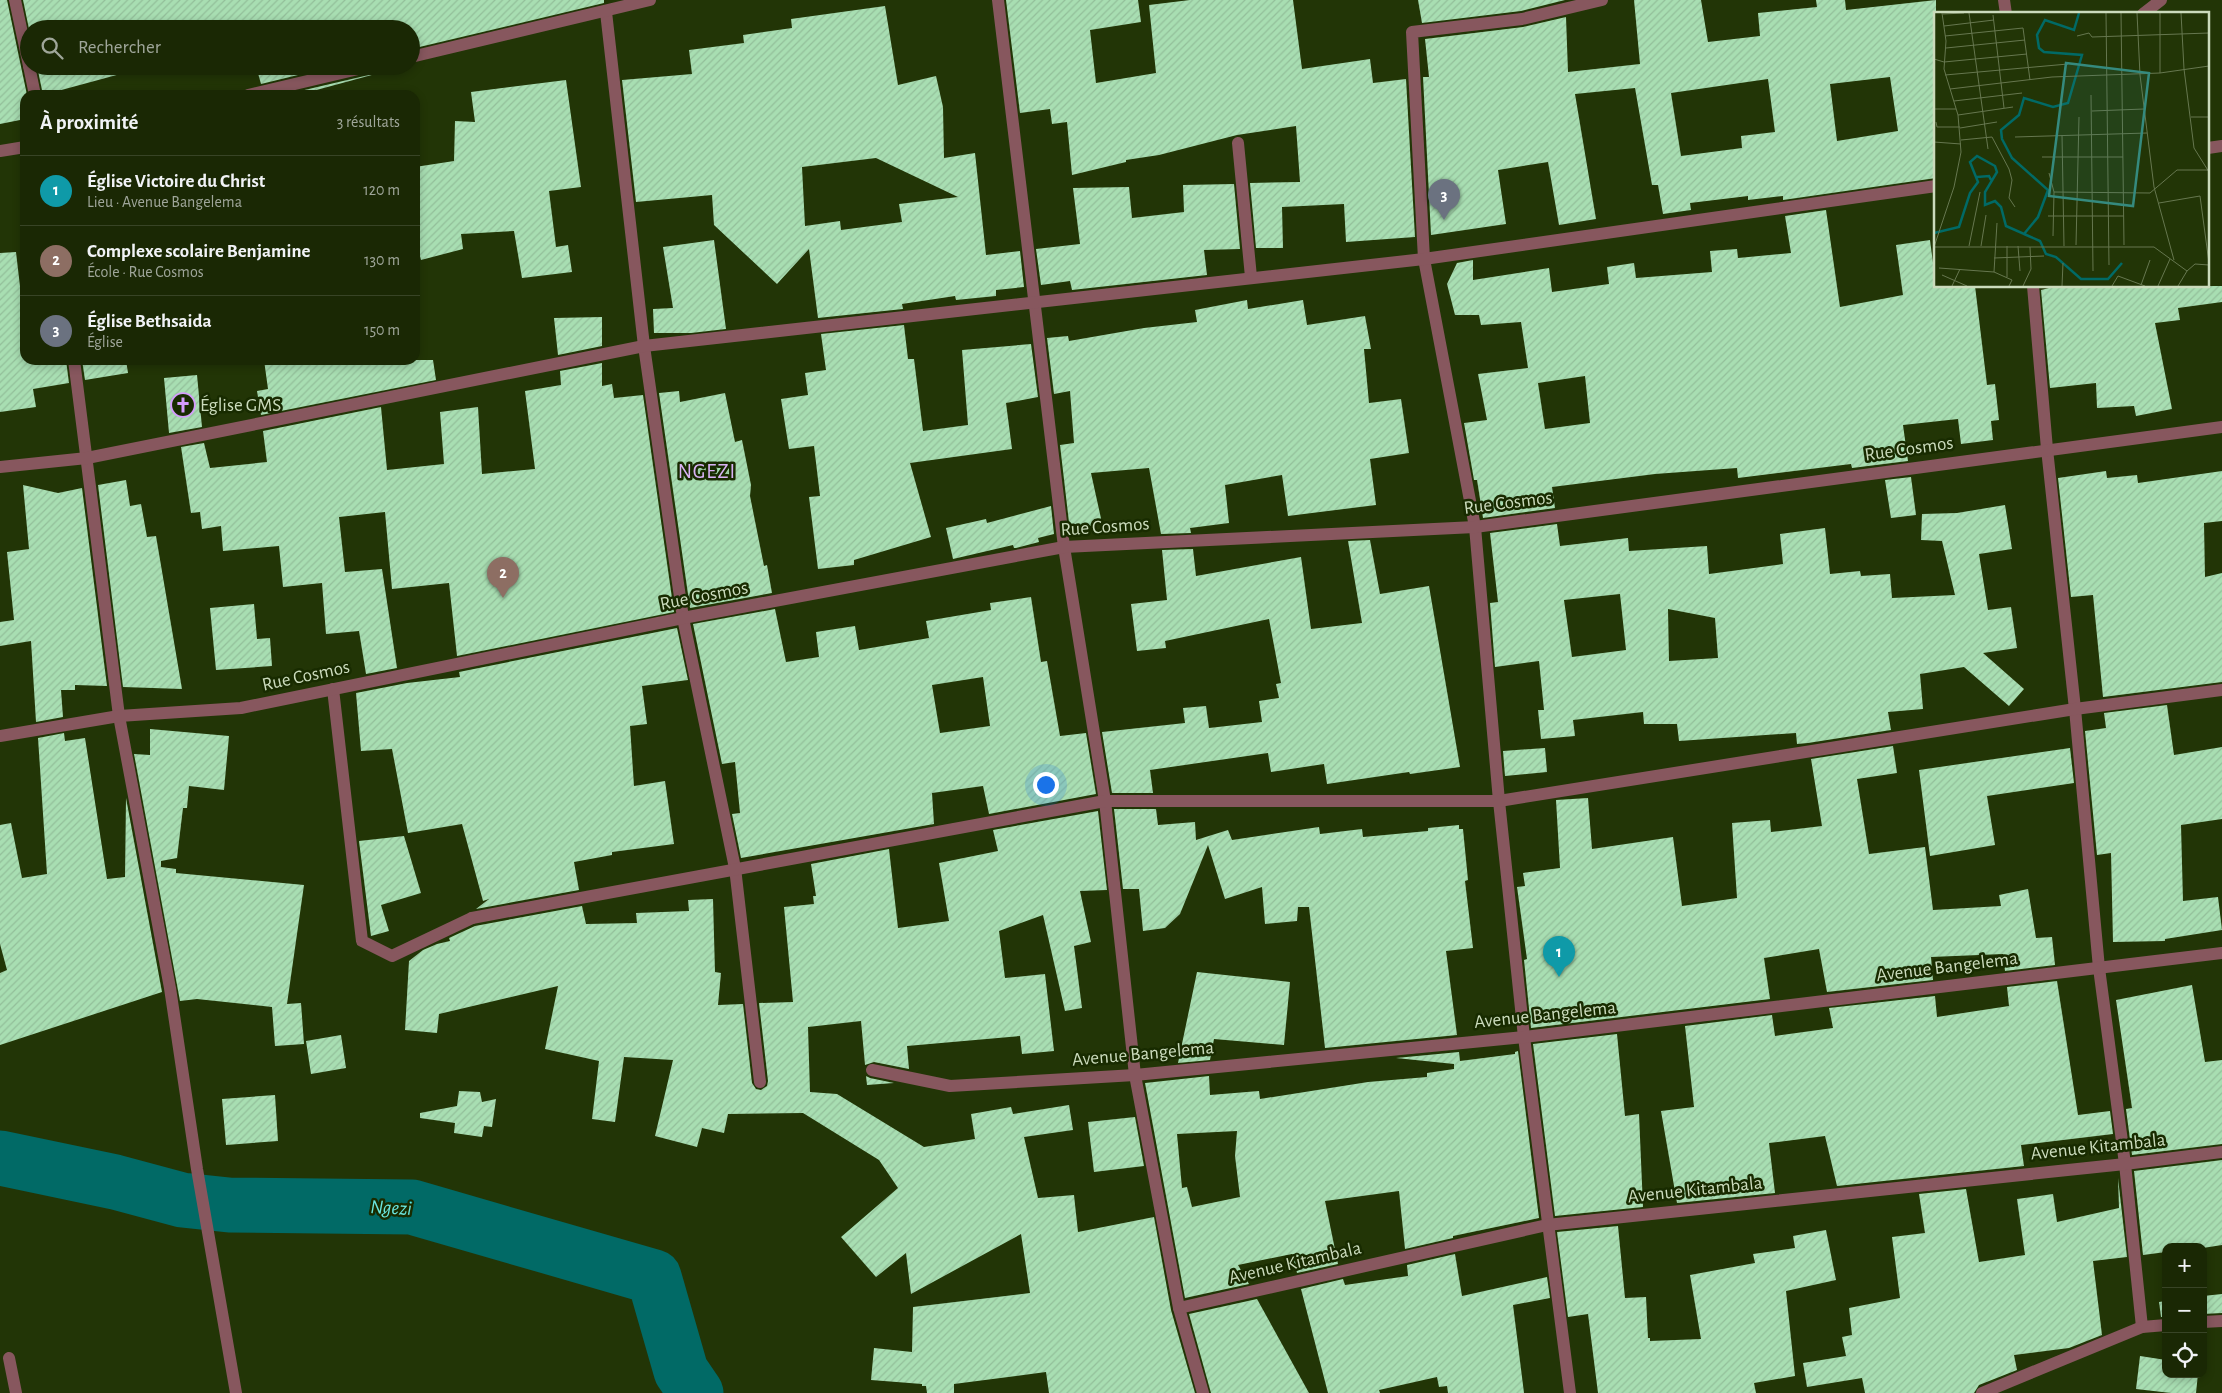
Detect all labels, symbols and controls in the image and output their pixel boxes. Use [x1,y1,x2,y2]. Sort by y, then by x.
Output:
inset map [1934,12,2210,288]
search box [20,20,420,75]
icon: search [38,34,66,62]
text: Rechercher [78,38,161,57]
text: À proximité [40,112,138,133]
text: 3 résultats [337,114,400,130]
text: Église Victoire du Christ [87,172,265,191]
pin: 3 [1428,179,1460,220]
text: 1 [53,182,59,198]
text: 120 m [363,182,400,198]
text: Lieu · Avenue Bangelema [87,194,242,210]
text: Complexe scolaire Benjamine [87,242,310,261]
text: 2 [52,252,60,268]
text: 130 m [364,252,400,268]
text: École · Rue Cosmos [87,264,204,280]
text: Église Bethsaida [87,312,212,331]
text: 3 [53,322,59,338]
text: 150 m [364,322,400,338]
text: Église [87,334,123,350]
church icon: Église GMS [170,392,196,418]
place label: Église GMS [200,394,281,415]
street label: Rue Cosmos [1864,433,1954,465]
district label: NGEZI [678,461,736,482]
street label: Rue Cosmos [1463,488,1553,518]
street label: Rue Cosmos [1060,514,1150,540]
pin: 2 [487,557,519,598]
street label: Rue Cosmos [658,578,750,614]
street label: Rue Cosmos [260,657,352,695]
your location [1033,772,1059,798]
pin: 1 [1543,936,1575,977]
street label: Avenue Bangelema [1875,949,2019,985]
street label: Avenue Bangelema [1473,998,1617,1032]
street label: Avenue Bangelema [1071,1038,1215,1070]
street label: Avenue Kitambala [2030,1130,2167,1164]
street label: Avenue Kitambala [1627,1173,1764,1207]
water label: Ngezi [370,1197,412,1219]
street label: Avenue Kitambala [1227,1238,1363,1287]
map controls [2162,1243,2207,1378]
button: + [2162,1243,2207,1288]
button: − [2162,1288,2207,1333]
button: locate [2162,1333,2207,1378]

